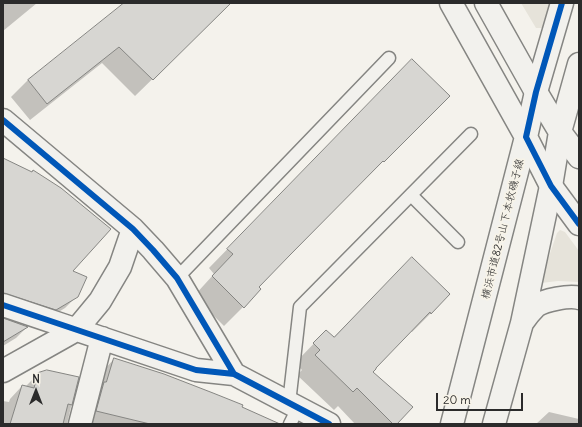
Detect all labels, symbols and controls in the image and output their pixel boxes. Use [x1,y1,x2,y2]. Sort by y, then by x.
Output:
street label: 横浜市道82号山下本牧磯子線 [479,157,527,301]
north arrow [16,371,56,411]
text: N [32,372,40,386]
scale bar [438,385,525,411]
text: 20 m [443,392,471,407]

